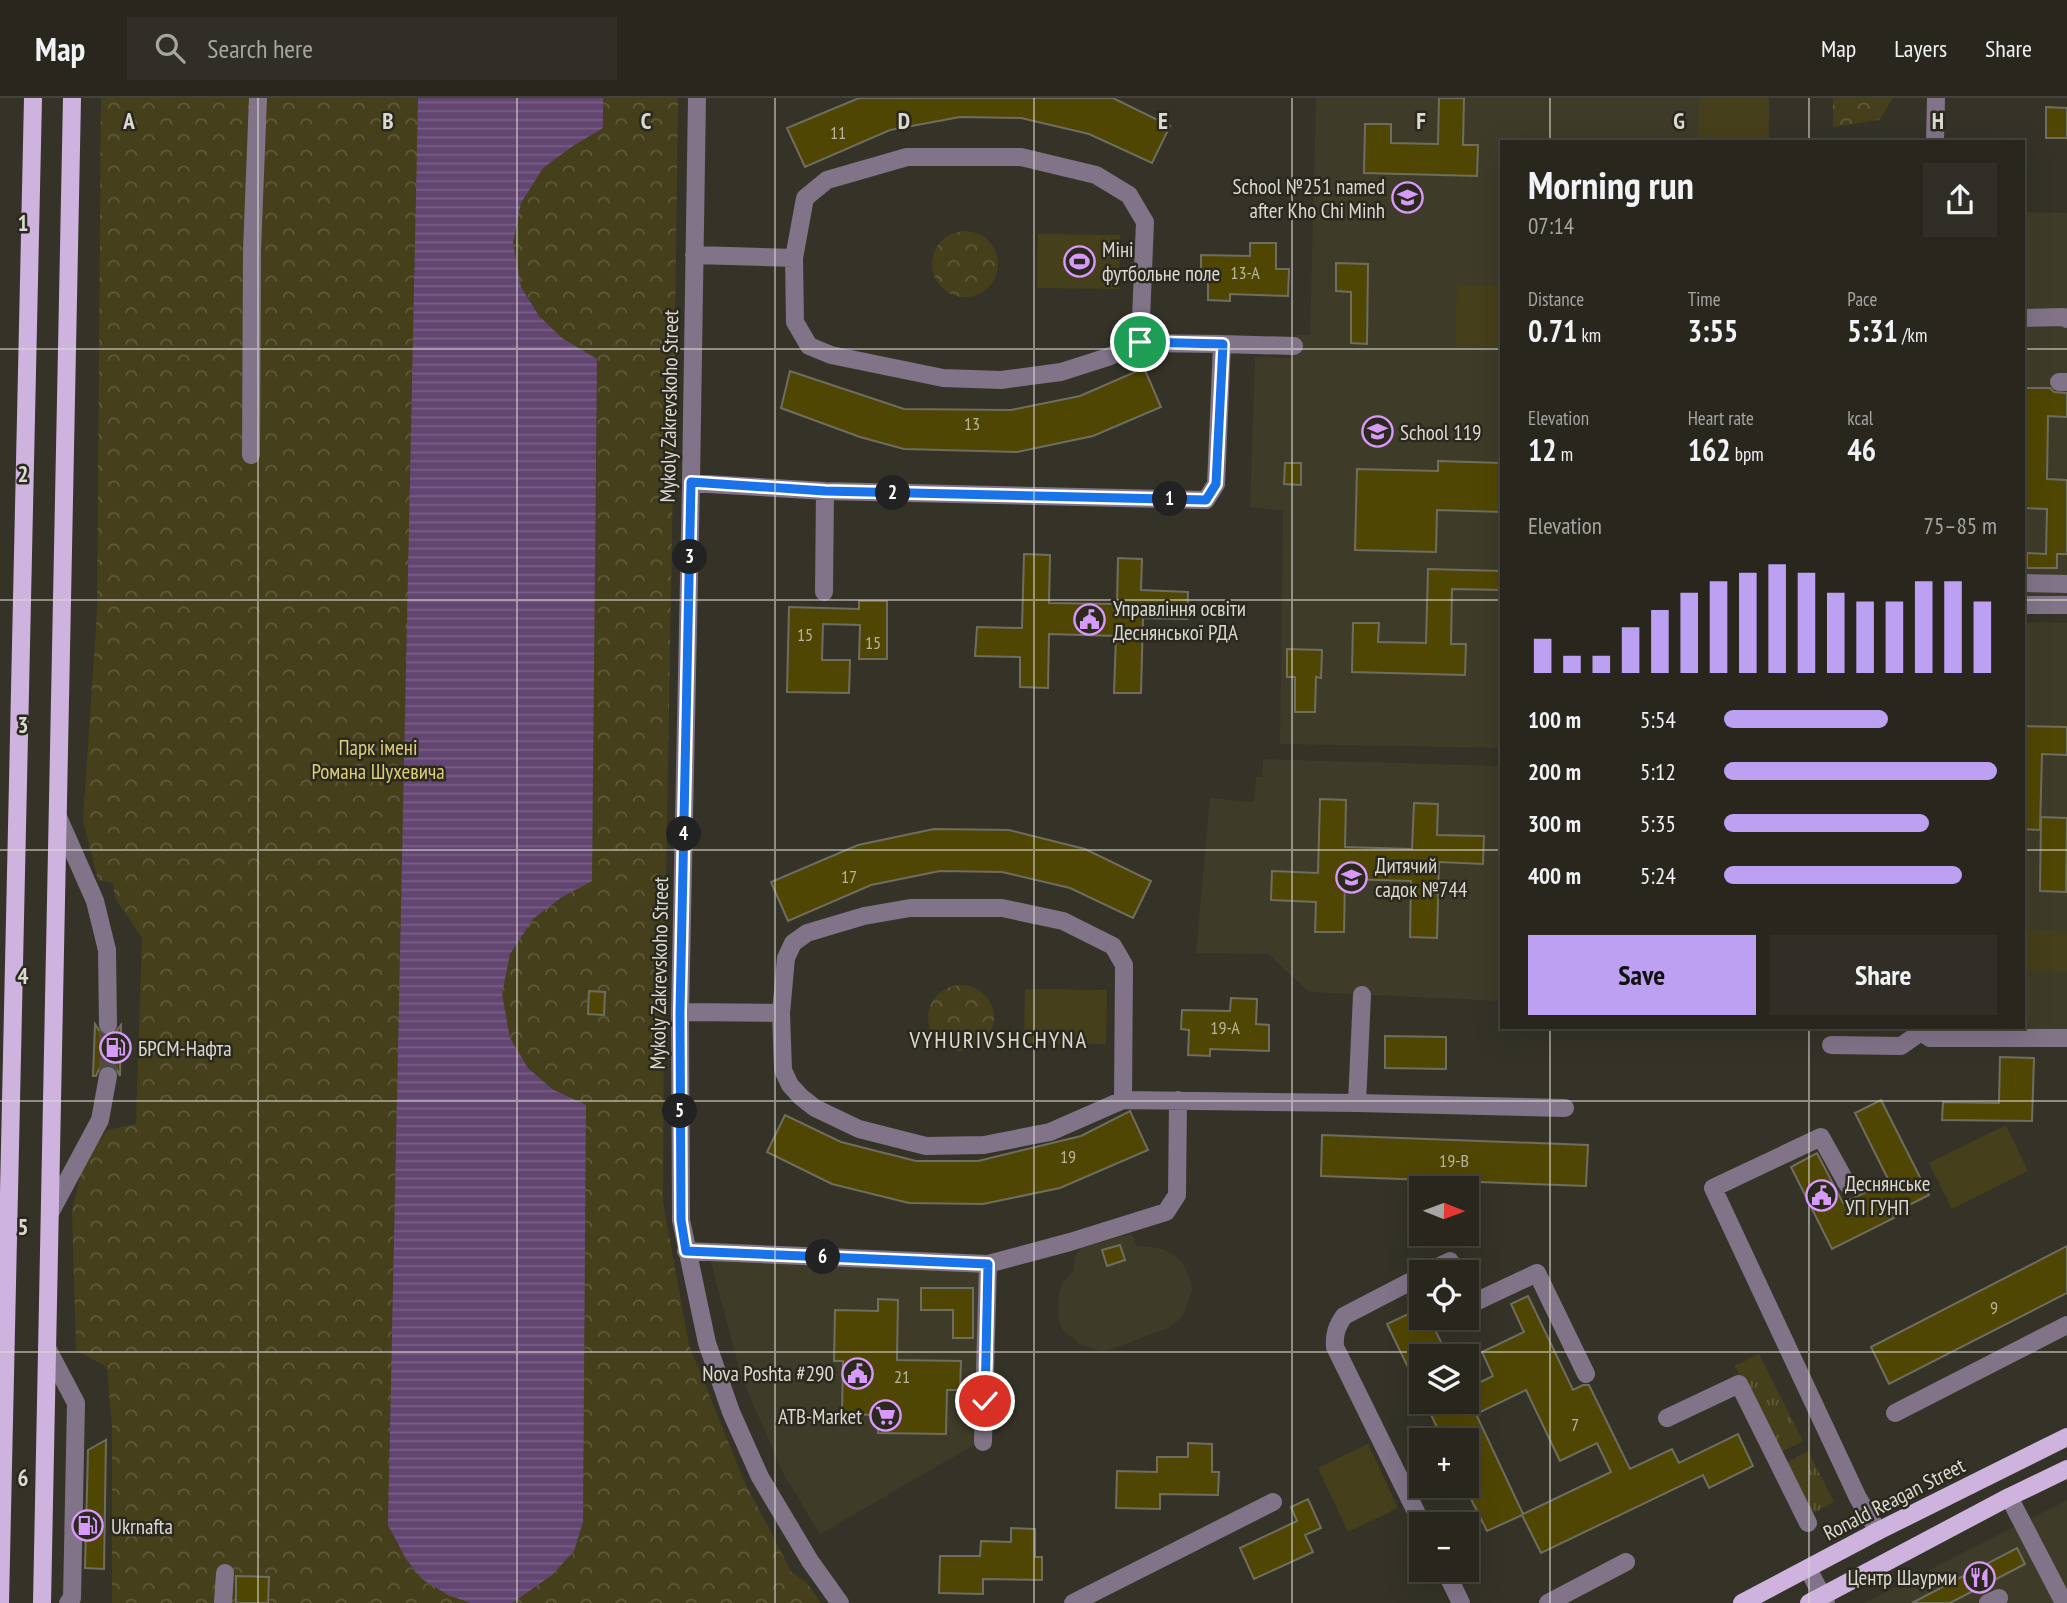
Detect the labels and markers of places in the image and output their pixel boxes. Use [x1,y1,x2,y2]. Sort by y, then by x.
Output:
place label: School №251 named after Kho Chi Minh [1233,173,1385,224]
school or university icon: School №251 named after Kho Chi Minh [1391,181,1425,215]
place label: Міні футбольне поле [1102,236,1220,287]
sports icon: Міні футбольне поле [1062,244,1096,278]
pin [1110,312,1170,372]
school or university icon: School 119 [1360,415,1394,449]
place label: School 119 [1400,419,1482,446]
pin: 2 [876,476,910,510]
pin: 1 [1152,482,1188,516]
pin: 3 [672,540,708,574]
place label: Управління освіти Деснянської РДА [1113,595,1246,646]
public building icon: Управління освіти Деснянської РДА [1073,603,1107,637]
pin: 4 [666,816,702,852]
place label: Дитячий садок №744 [1375,852,1468,903]
school or university icon: Дитячий садок №744 [1335,860,1369,894]
fuel station icon: БРСМ-Нафта [98,1031,132,1065]
place label: БРСМ-Нафта [138,1035,232,1062]
pin: 5 [662,1094,698,1128]
place label: Деснянське УП ГУНП [1845,1170,1930,1221]
public building icon: Деснянське УП ГУНП [1805,1178,1839,1212]
pin: 6 [806,1240,840,1274]
public building icon: Nova Poshta #290 [840,1356,874,1390]
place label: Nova Poshta #290 [702,1360,834,1387]
pin [955,1371,1015,1431]
supermarket icon: ATB-Market [868,1399,902,1433]
place label: ATB-Market [778,1403,862,1430]
fuel station icon: Ukrnafta [71,1509,105,1543]
place label: Ukrnafta [111,1513,173,1540]
restaurant icon: Центр Шаурми [1963,1560,1997,1594]
place label: Центр Шаурми [1847,1564,1957,1591]

